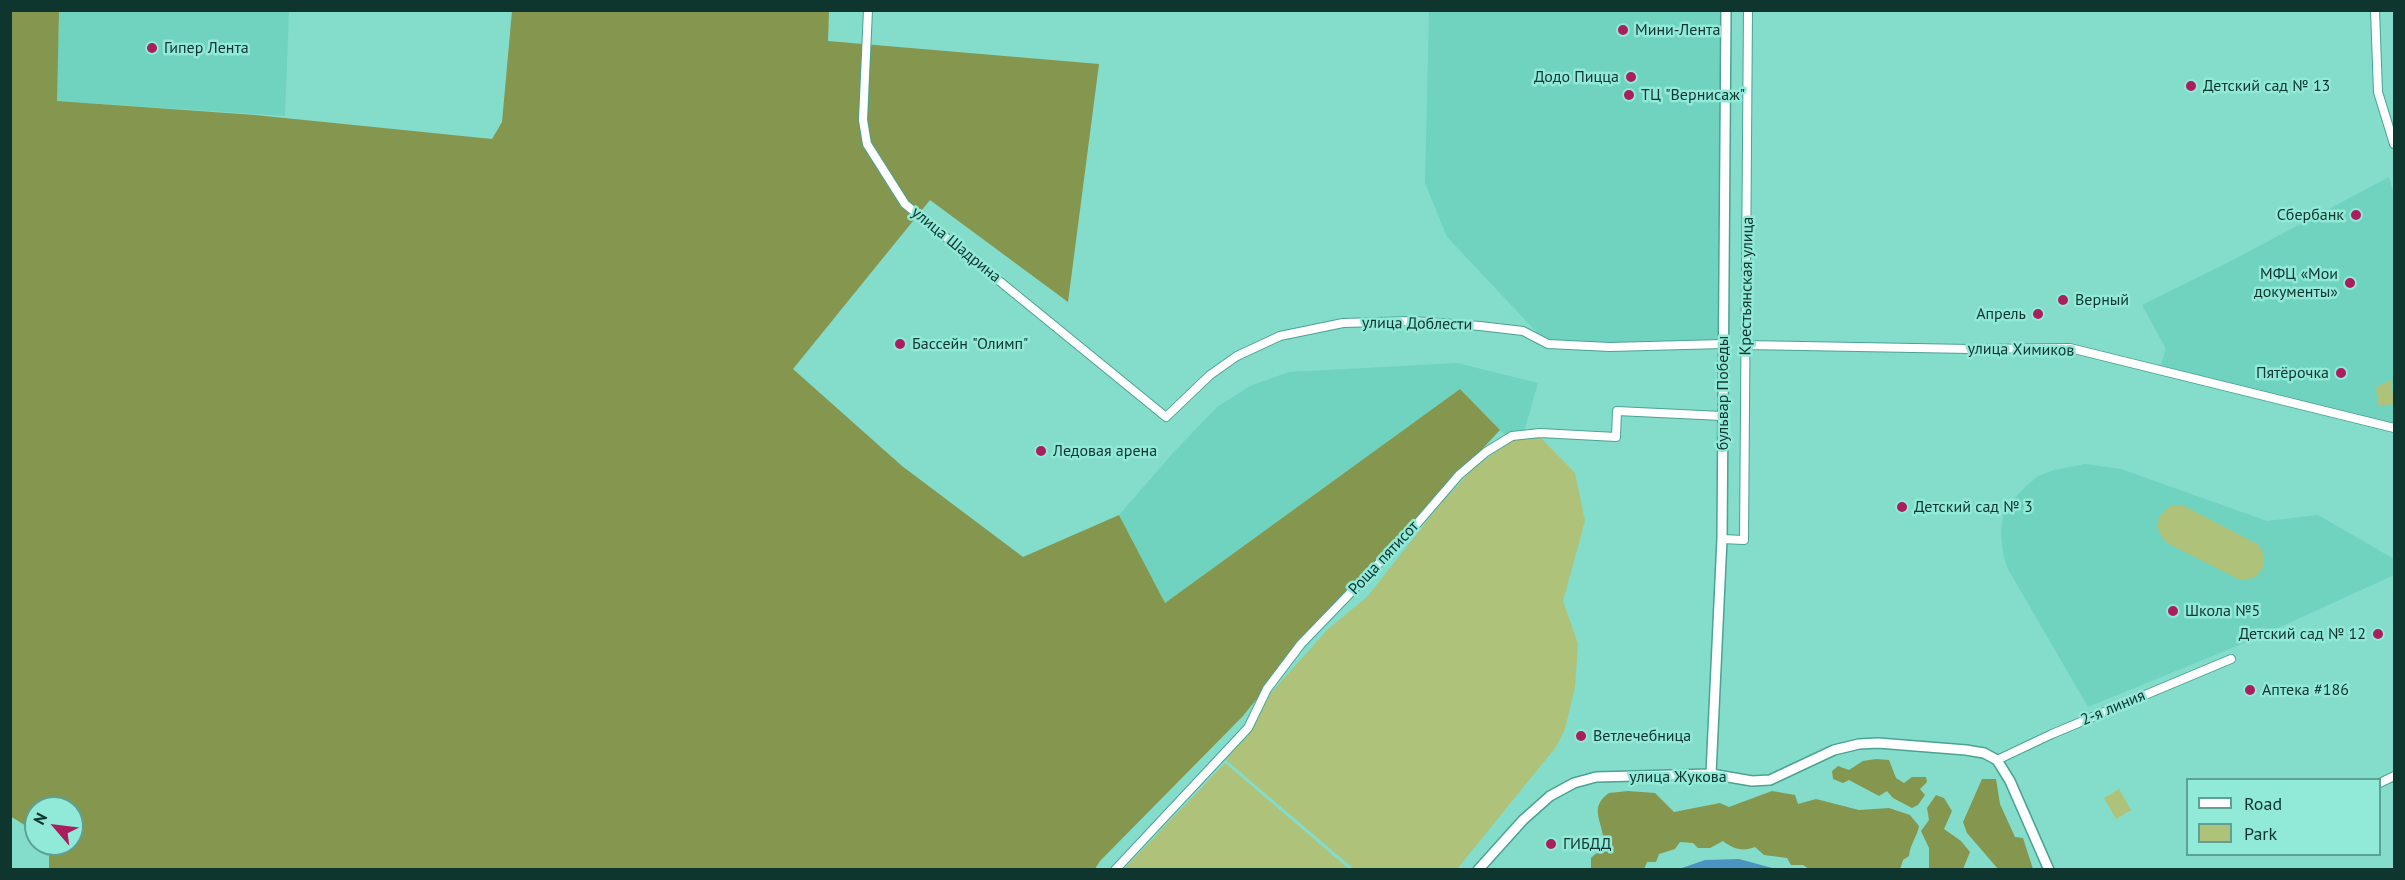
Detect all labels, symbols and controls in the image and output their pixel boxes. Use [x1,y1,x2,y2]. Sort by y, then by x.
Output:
place label: Мини-Лента [1635,20,1720,40]
marker: Мини-Лента [1616,23,1630,37]
place label: Гипер Лента [164,38,249,58]
marker: Гипер Лента [145,41,159,55]
place label: Додо Пицца [1534,67,1619,87]
marker: Додо Пицца [1624,70,1638,84]
place label: Детский сад № 13 [2203,76,2330,96]
marker: Детский сад № 13 [2184,79,2198,93]
place label: ТЦ "Вернисаж" [1641,85,1745,105]
marker: ТЦ "Вернисаж" [1622,88,1636,102]
street label: улица Шадрина [907,203,1005,287]
place label: Сбербанк [2277,205,2344,225]
marker: Сбербанк [2349,208,2363,222]
street label: Крестьянская улица [1736,216,1758,356]
place label: МФЦ «Мои документы» [2254,264,2338,302]
marker: МФЦ «Мои документы» [2343,276,2357,290]
place label: Верный [2075,290,2129,310]
marker: Верный [2056,293,2070,307]
place label: Апрель [1976,304,2026,324]
marker: Апрель [2031,307,2045,321]
street label: улица Доблести [1362,313,1472,335]
place label: Бассейн "Олимп" [912,334,1028,354]
street label: бульвар Победы [1713,336,1733,450]
marker: Бассейн "Олимп" [893,337,907,351]
street label: улица Химиков [1967,339,2075,361]
place label: Пятёрочка [2256,363,2329,383]
marker: Пятёрочка [2334,366,2348,380]
place label: Ледовая арена [1053,441,1157,461]
marker: Ледовая арена [1034,444,1048,458]
place label: Детский сад № 3 [1914,497,2033,517]
marker: Детский сад № 3 [1895,500,1909,514]
street label: Роща пятисот [1345,517,1423,599]
place label: Школа №5 [2185,601,2260,621]
marker: Школа №5 [2166,604,2180,618]
place label: Детский сад № 12 [2239,624,2366,644]
marker: Детский сад № 12 [2371,627,2385,641]
place label: Аптека #186 [2262,680,2349,700]
marker: Аптека #186 [2243,683,2257,697]
street label: 2-я линия [2078,686,2148,730]
place label: Ветлечебница [1593,726,1691,746]
marker: Ветлечебница [1574,729,1588,743]
street label: улица Жукова [1629,767,1727,787]
legend [2186,778,2381,856]
text: Road [2244,792,2282,815]
north arrow [24,796,84,856]
text: N [29,809,51,828]
text: Park [2244,822,2277,845]
place label: ГИБДД [1563,834,1612,854]
marker: ГИБДД [1544,837,1558,851]

